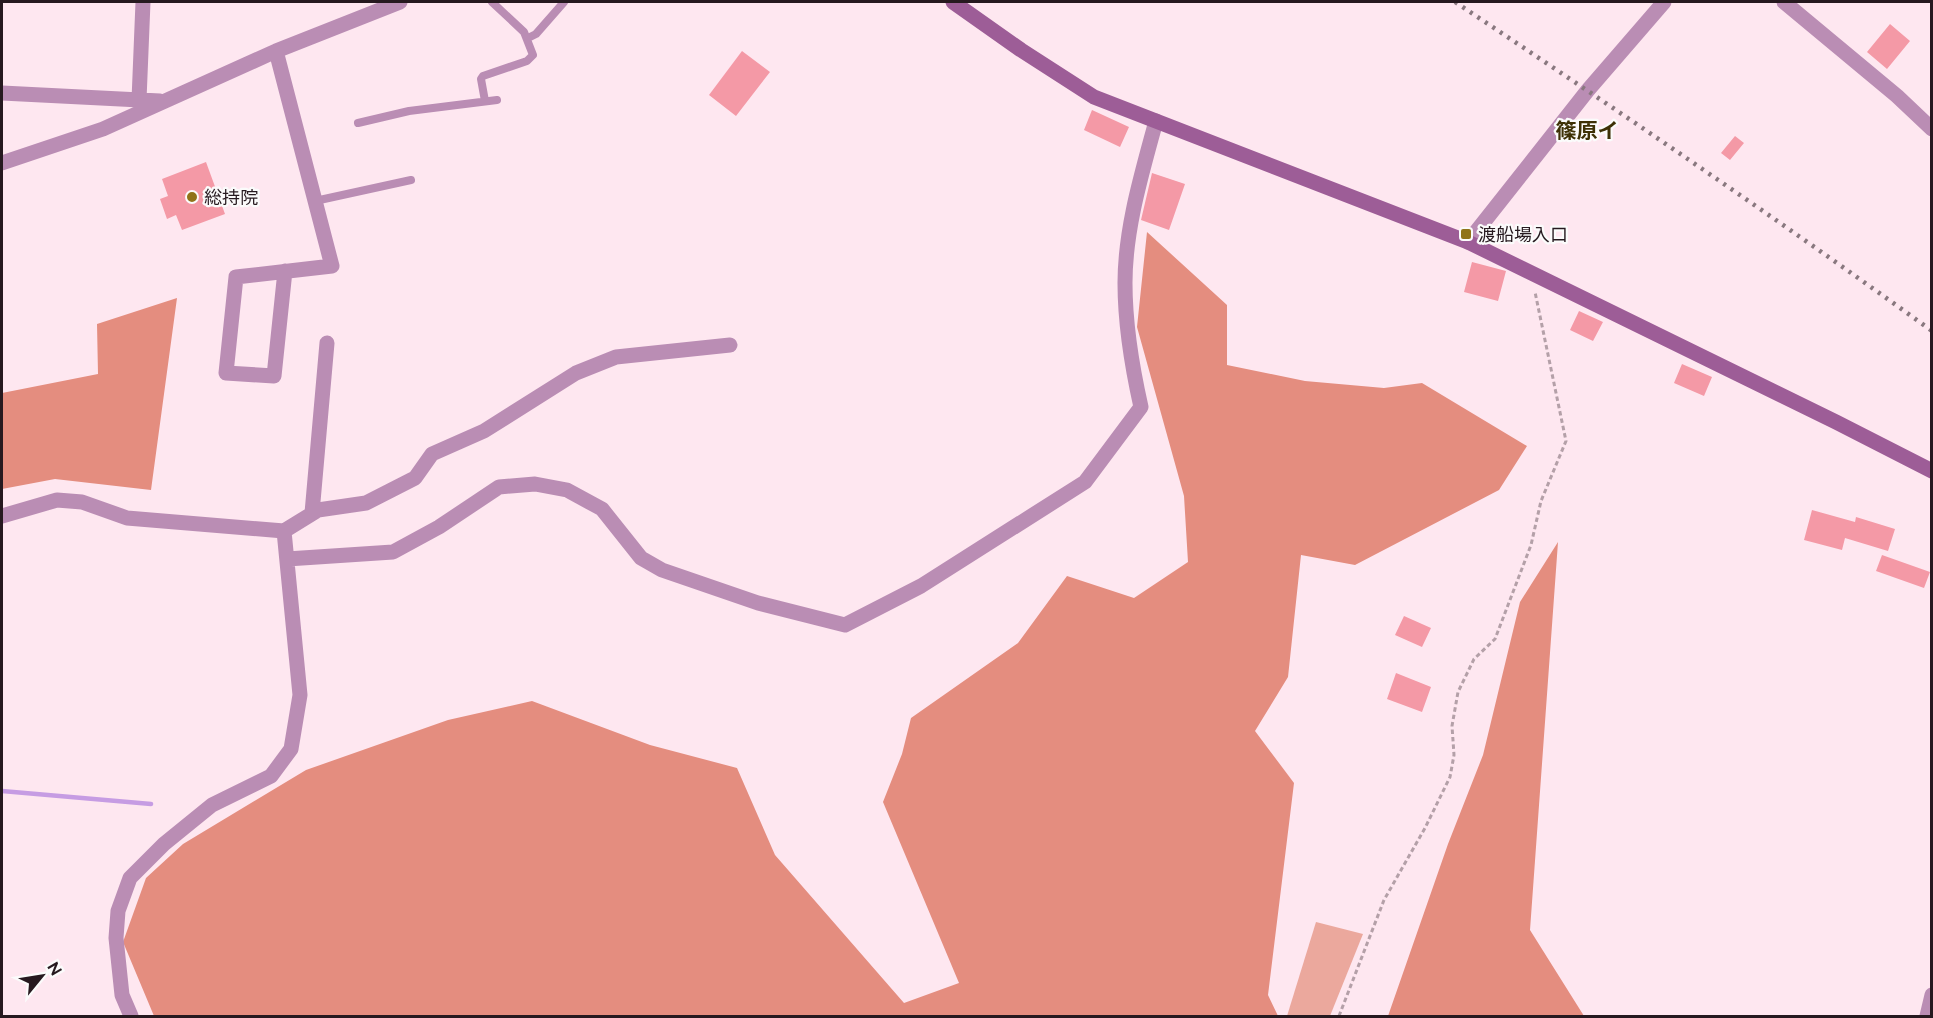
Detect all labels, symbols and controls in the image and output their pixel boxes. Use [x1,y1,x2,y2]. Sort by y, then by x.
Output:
district label: 篠原イ [1556,118,1619,143]
place label: 総持院 [204,187,258,208]
marker: 総持院 [185,190,199,204]
place label: 渡船場入口 [1478,224,1568,245]
marker: 渡船場入口 [1459,227,1473,241]
north arrow [12,946,72,1006]
text: N [43,959,66,979]

